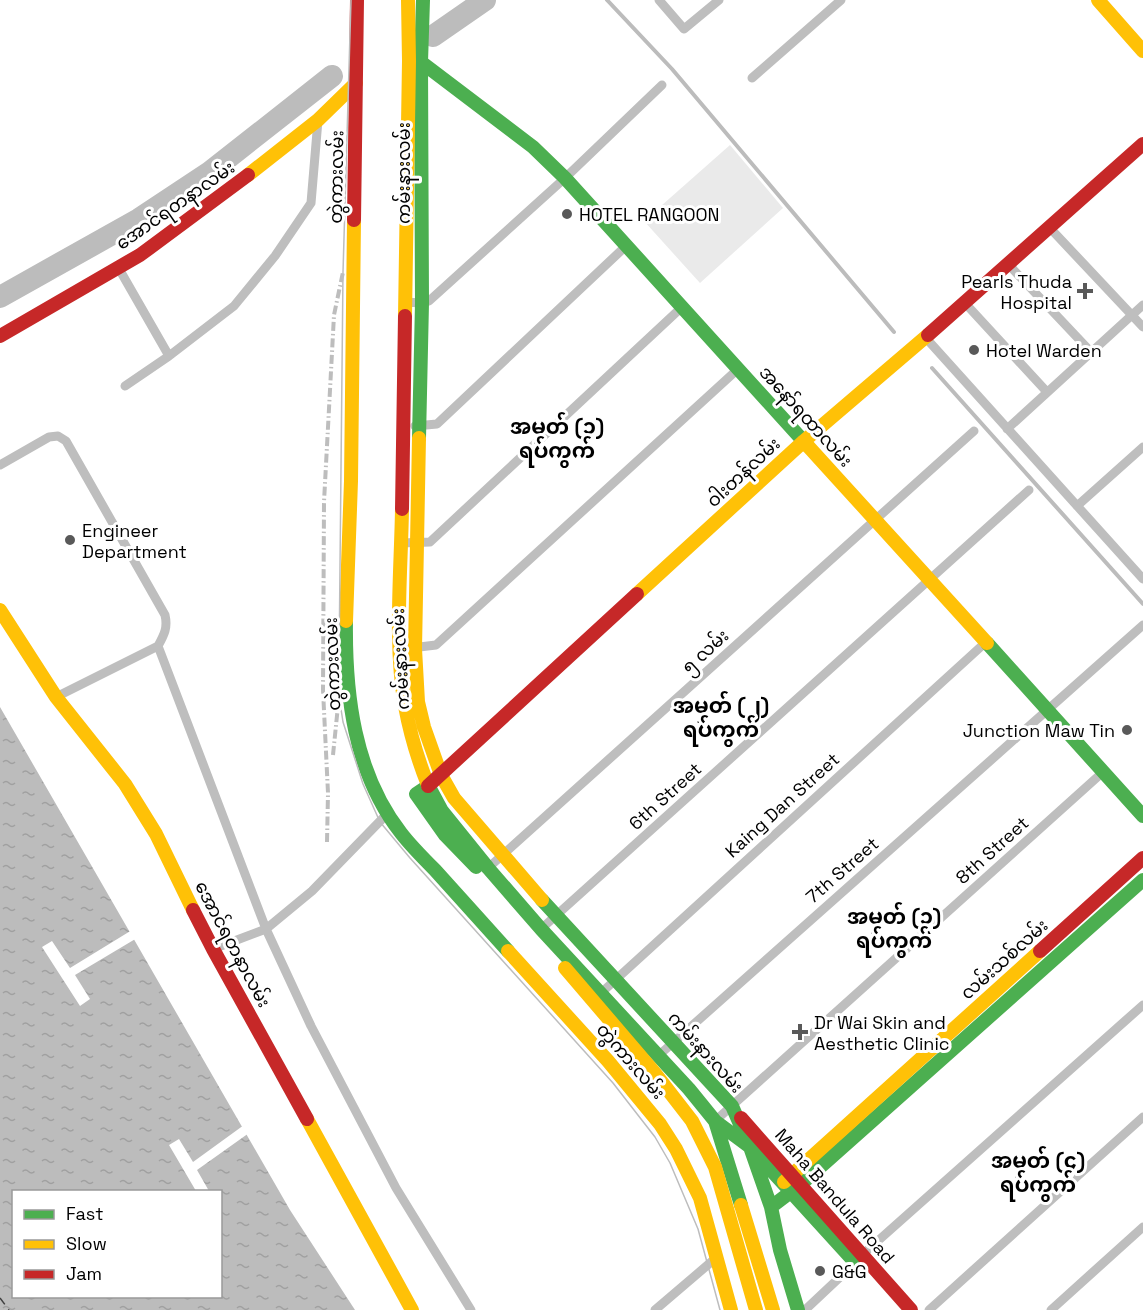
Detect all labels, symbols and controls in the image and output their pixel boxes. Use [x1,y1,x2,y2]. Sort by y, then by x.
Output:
street label: ကမ်းနားလမ်း [391,122,419,224]
street label: တွဲကားလမ်း [323,130,352,224]
street label: အောင်ရတနာလမ်း [110,155,241,258]
place label: HOTEL RANGOON [579,203,720,226]
marker: HOTEL RANGOON [560,207,574,221]
place label: Pearls Thuda Hospital [961,270,1072,314]
marker: Pearls Thuda Hospital [1076,282,1094,300]
place label: Hotel Warden [986,339,1102,362]
marker: Hotel Warden [967,343,981,357]
street label: အနော်ရထာလမ်း [752,360,858,474]
district label: အမှတ် (၁) ရပ်ကွက် [510,411,604,468]
street label: ဝါးတန်လမ်း [701,431,787,515]
place label: Engineer Department [82,519,187,563]
marker: Engineer Department [63,533,77,547]
street label: ကမ်းနားလမ်း [385,607,418,711]
street label: တွဲကားလမ်း [318,617,349,711]
street label: ၅ လမ်း [676,623,736,681]
district label: အမှတ် (၂) ရပ်ကွက် [673,690,769,747]
place label: Junction Maw Tin [963,719,1115,742]
marker: Junction Maw Tin [1120,723,1134,737]
street label: Kaing Dan Street [720,748,844,862]
street label: 6th Street [624,757,706,835]
street label: 8th Street [951,811,1033,889]
street label: 7th Street [801,832,883,908]
street label: အောင်ရတနာလမ်း [186,876,277,1013]
district label: အမှတ် (၃) ရပ်ကွက် [847,901,941,958]
street label: လမ်းသစ်လမ်း [955,913,1052,1004]
street label: ကမ်းနားလမ်း [660,1006,749,1100]
place label: Dr Wai Skin and Aesthetic Clinic [814,1011,950,1055]
street label: တွဲကားလမ်း [589,1017,671,1106]
marker: Dr Wai Skin and Aesthetic Clinic [791,1023,809,1041]
street label: Maha Bandula Road [770,1124,900,1268]
district label: အမှတ် (၄) ရပ်ကွက် [991,1145,1085,1202]
legend [12,1190,222,1298]
text: Fast [66,1202,103,1225]
text: Slow [66,1232,107,1255]
place label: G&G [832,1260,867,1283]
text: Jam [66,1262,102,1285]
marker: G&G [813,1264,827,1278]

